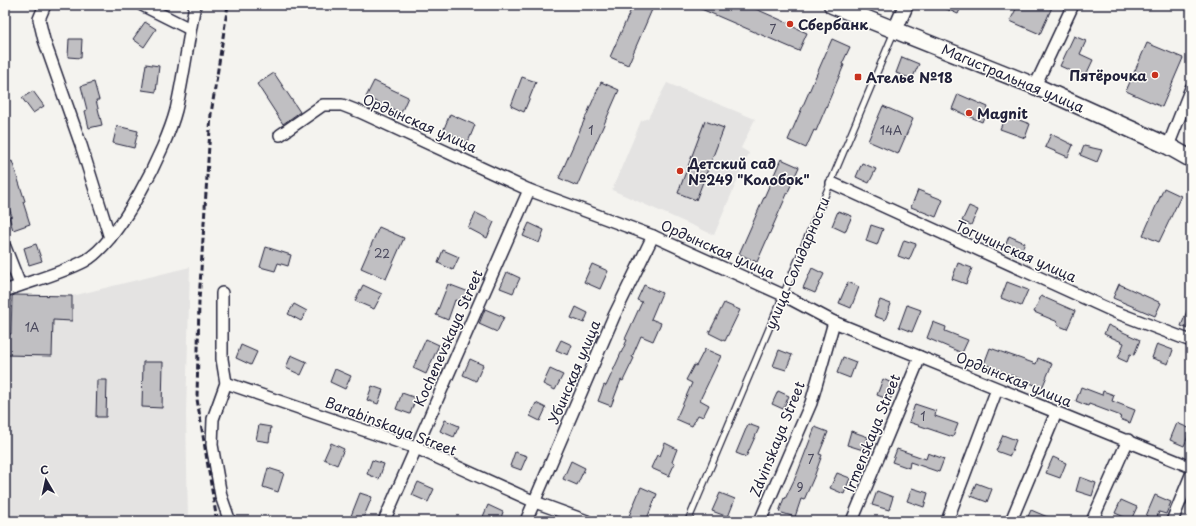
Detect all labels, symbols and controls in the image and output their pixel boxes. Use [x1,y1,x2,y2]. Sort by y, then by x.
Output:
place label: Сбербанк [798,14,868,35]
marker: Сбербанк [785,19,795,29]
house number: 7 [770,20,777,38]
street label: Магистральная улица [938,38,1088,118]
place label: Пятёрочка [1069,65,1147,86]
place label: Ателье №18 [866,67,953,88]
marker: Пятёрочка [1150,70,1160,80]
marker: Ателье №18 [853,72,863,82]
street label: Ордынская улица [359,88,481,158]
place label: Magnit [977,103,1028,124]
marker: Magnit [964,108,974,118]
house number: 1 [588,121,594,139]
house number: 14А [880,121,902,139]
place label: Детский сад №249 "Колобок" [687,153,810,190]
marker: Детский сад №249 "Колобок" [675,166,685,176]
street label: улица Солидарности [760,194,834,332]
street label: Ордынская улица [657,214,779,284]
street label: Тогучинская улица [952,215,1080,287]
house number: 22 [374,244,390,262]
street label: Kochenevskaya Street [408,266,488,410]
street label: Убинская улица [543,317,605,427]
house number: 1А [25,318,39,336]
street label: Ордынская улица [953,346,1075,412]
street label: Irmenskaya Street [839,371,905,495]
street label: Zdvinskaya Street [744,378,810,500]
street label: Barabinskaya Street [322,391,460,461]
house number: 1 [920,407,926,425]
house number: 7 [808,450,815,468]
north arrow [26,460,66,500]
text: С [39,461,50,479]
house number: 9 [796,478,804,496]

